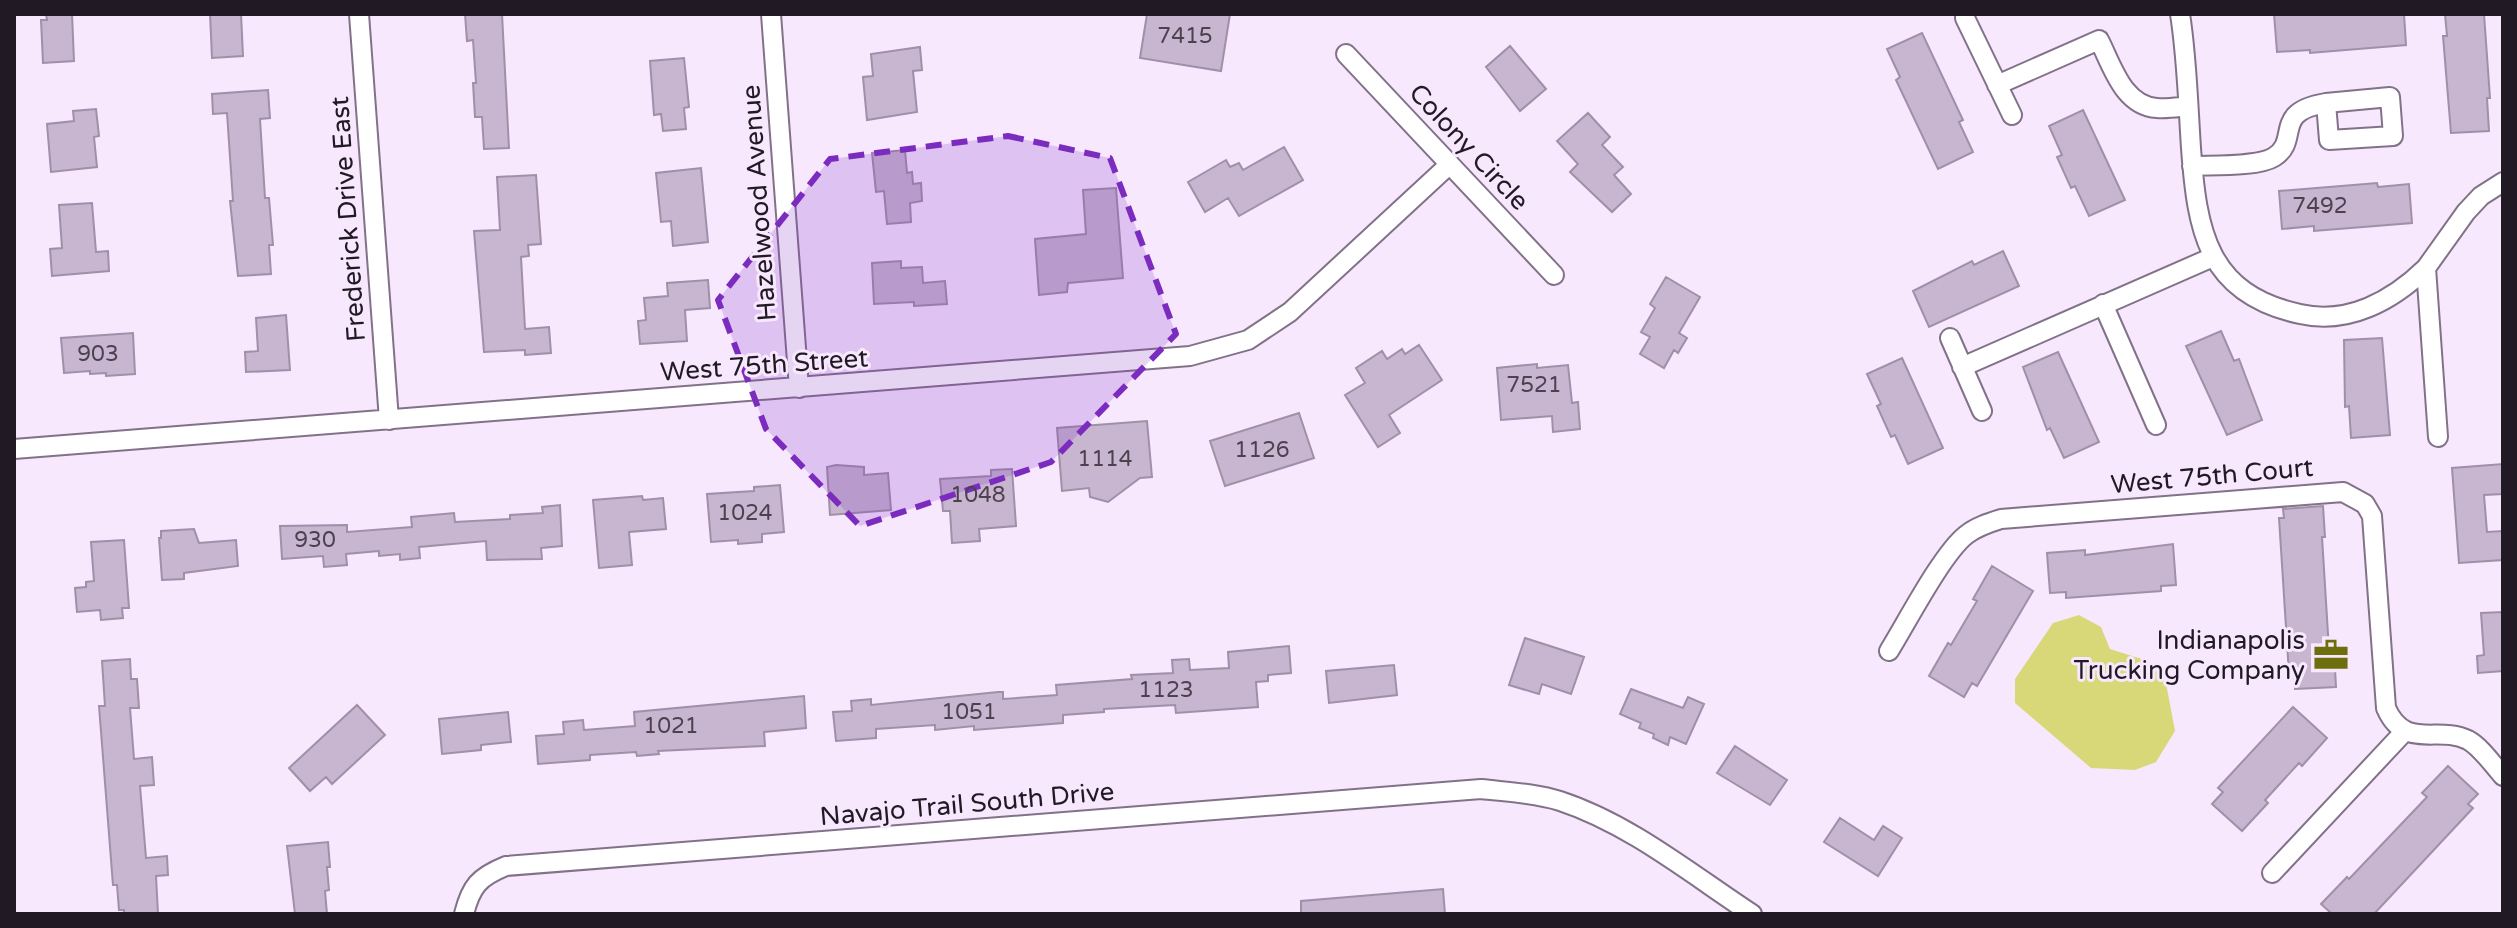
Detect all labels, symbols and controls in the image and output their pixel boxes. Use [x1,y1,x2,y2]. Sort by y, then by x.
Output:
house number: 7415 [1157,23,1213,49]
street label: Colony Circle [1403,77,1535,217]
street label: Hazelwood Avenue [735,84,783,322]
street label: Frederick Drive East [324,95,372,343]
house number: 7492 [2292,193,2348,219]
house number: 903 [77,341,119,367]
street label: West 75th Street [659,342,869,388]
house number: 7521 [1506,372,1562,398]
house number: 1126 [1234,437,1290,463]
house number: 1114 [1077,446,1133,472]
street label: West 75th Court [2109,452,2315,500]
house number: 1048 [950,482,1006,508]
house number: 1024 [717,500,773,526]
house number: 930 [294,527,336,553]
place label: Indianapolis Trucking Company [2074,625,2305,686]
office icon: Indianapolis Trucking Company [2312,636,2350,674]
house number: 1123 [1138,677,1194,703]
house number: 1051 [941,699,997,725]
house number: 1021 [643,713,699,739]
street label: Navajo Trail South Drive [818,776,1116,832]

